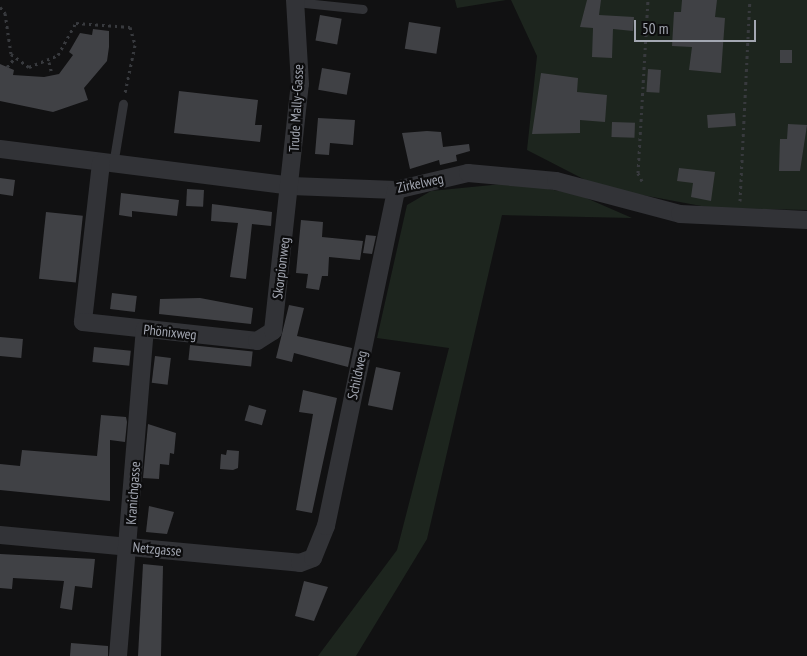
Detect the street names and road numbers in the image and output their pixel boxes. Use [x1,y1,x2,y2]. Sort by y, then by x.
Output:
street label: Trude Mally-Gasse [285,64,307,152]
street label: Zirkelweg [395,170,445,196]
street label: Skorpionweg [269,236,293,300]
street label: Phönixweg [143,321,197,343]
street label: Schildweg [344,349,370,401]
street label: Kranichgasse [122,461,144,525]
street label: Netzgasse [132,538,182,560]

